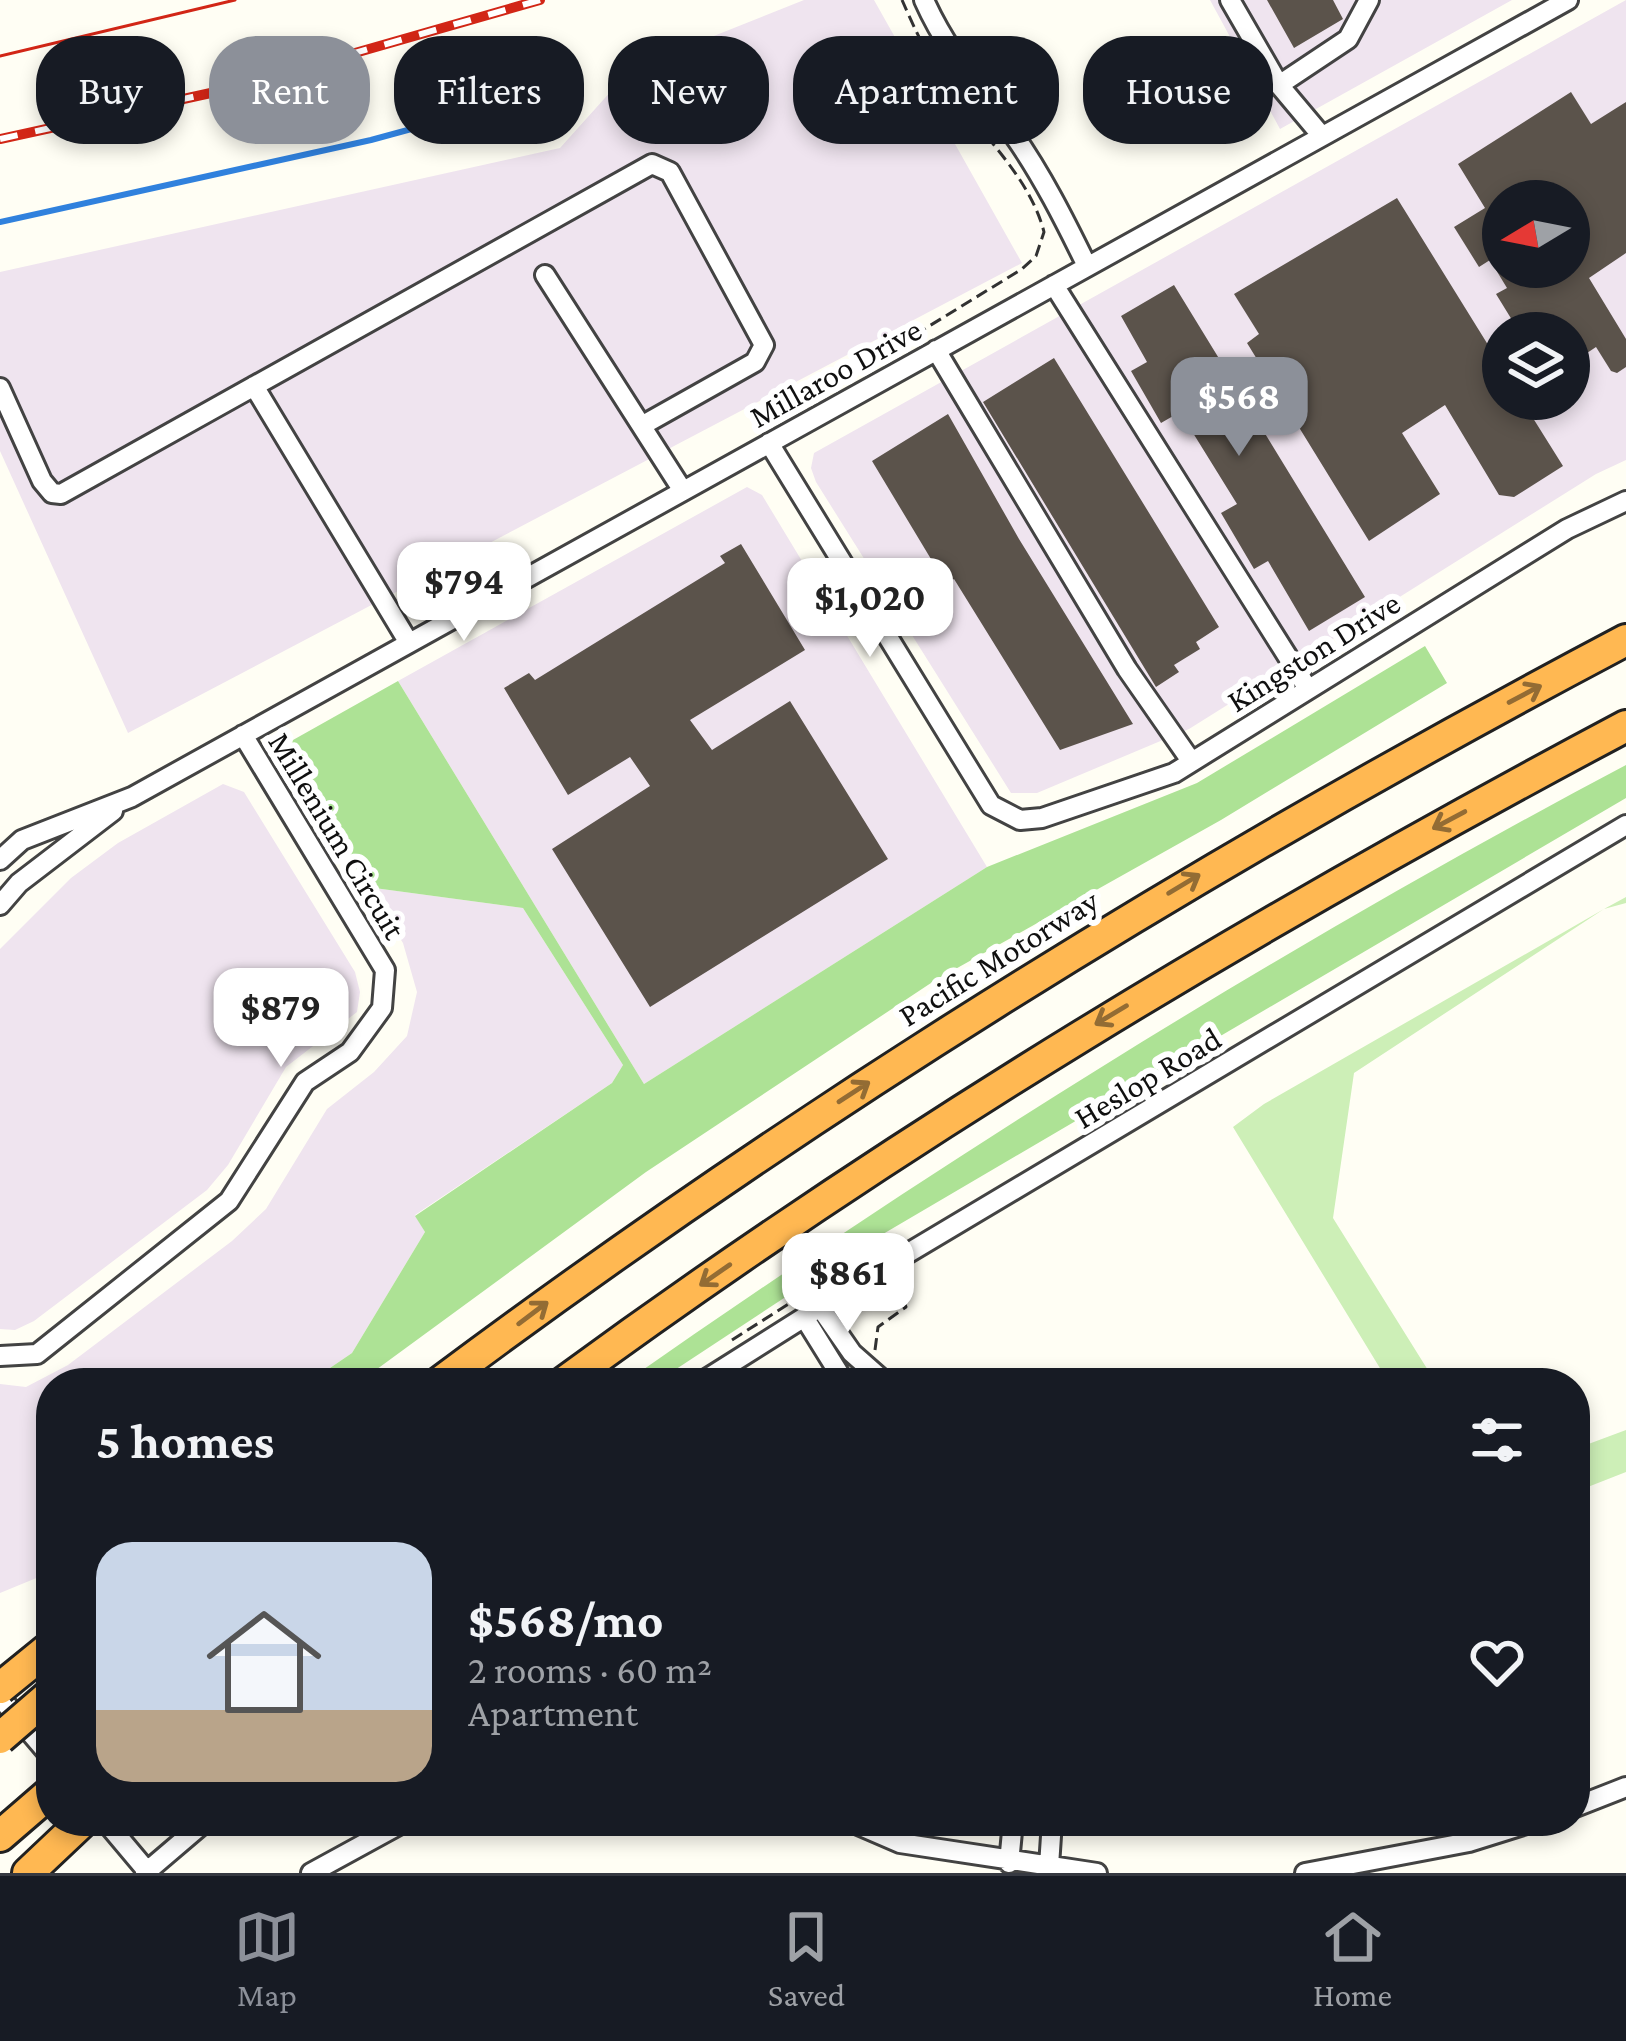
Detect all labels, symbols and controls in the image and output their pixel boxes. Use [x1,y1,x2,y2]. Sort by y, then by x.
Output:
chip: Buy [36,36,185,144]
chip: Rent [209,36,370,144]
chip: Filters [394,36,584,144]
chip: New [608,36,769,144]
chip: Apartment [793,36,1059,144]
chip: House [1083,36,1273,144]
north arrow [1482,180,1590,288]
map controls [1482,180,1590,420]
street label: Millaroo Drive [743,310,927,435]
button: layers [1482,312,1590,420]
pin: $568 [1168,357,1310,459]
text: $568 [1198,374,1280,417]
pin: $794 [393,542,535,644]
pin: $1,020 [772,558,968,660]
text: $794 [424,559,504,602]
text: $1,020 [814,575,926,618]
street label: Kingston Drive [1220,584,1407,719]
one-way arrow [1506,682,1541,705]
street label: Millenium Circuit [261,725,414,946]
one-way arrow [1432,809,1467,832]
one-way arrow [1166,871,1201,895]
street label: Pacific Motorway [892,881,1105,1034]
pin: $879 [210,968,352,1070]
text: $879 [241,985,321,1028]
one-way arrow [1095,1003,1129,1027]
street label: Heslop Road [1067,1019,1227,1136]
one-way arrow [836,1079,870,1104]
pin: $861 [777,1233,919,1335]
text: $861 [809,1250,887,1293]
one-way arrow [699,1262,732,1287]
one-way arrow [516,1301,549,1326]
icon: filters [1464,1407,1530,1473]
text: 5 homes [96,1412,274,1469]
icon: home [192,1590,336,1734]
text: $568/mo [468,1591,663,1648]
icon: heart [1464,1629,1530,1695]
text: 2 rooms · 60 m² [468,1648,712,1691]
text: Apartment [468,1691,638,1734]
tab: Map [234,1904,300,2013]
tab: Saved [768,1904,845,2013]
tab: Home [1313,1904,1392,2013]

